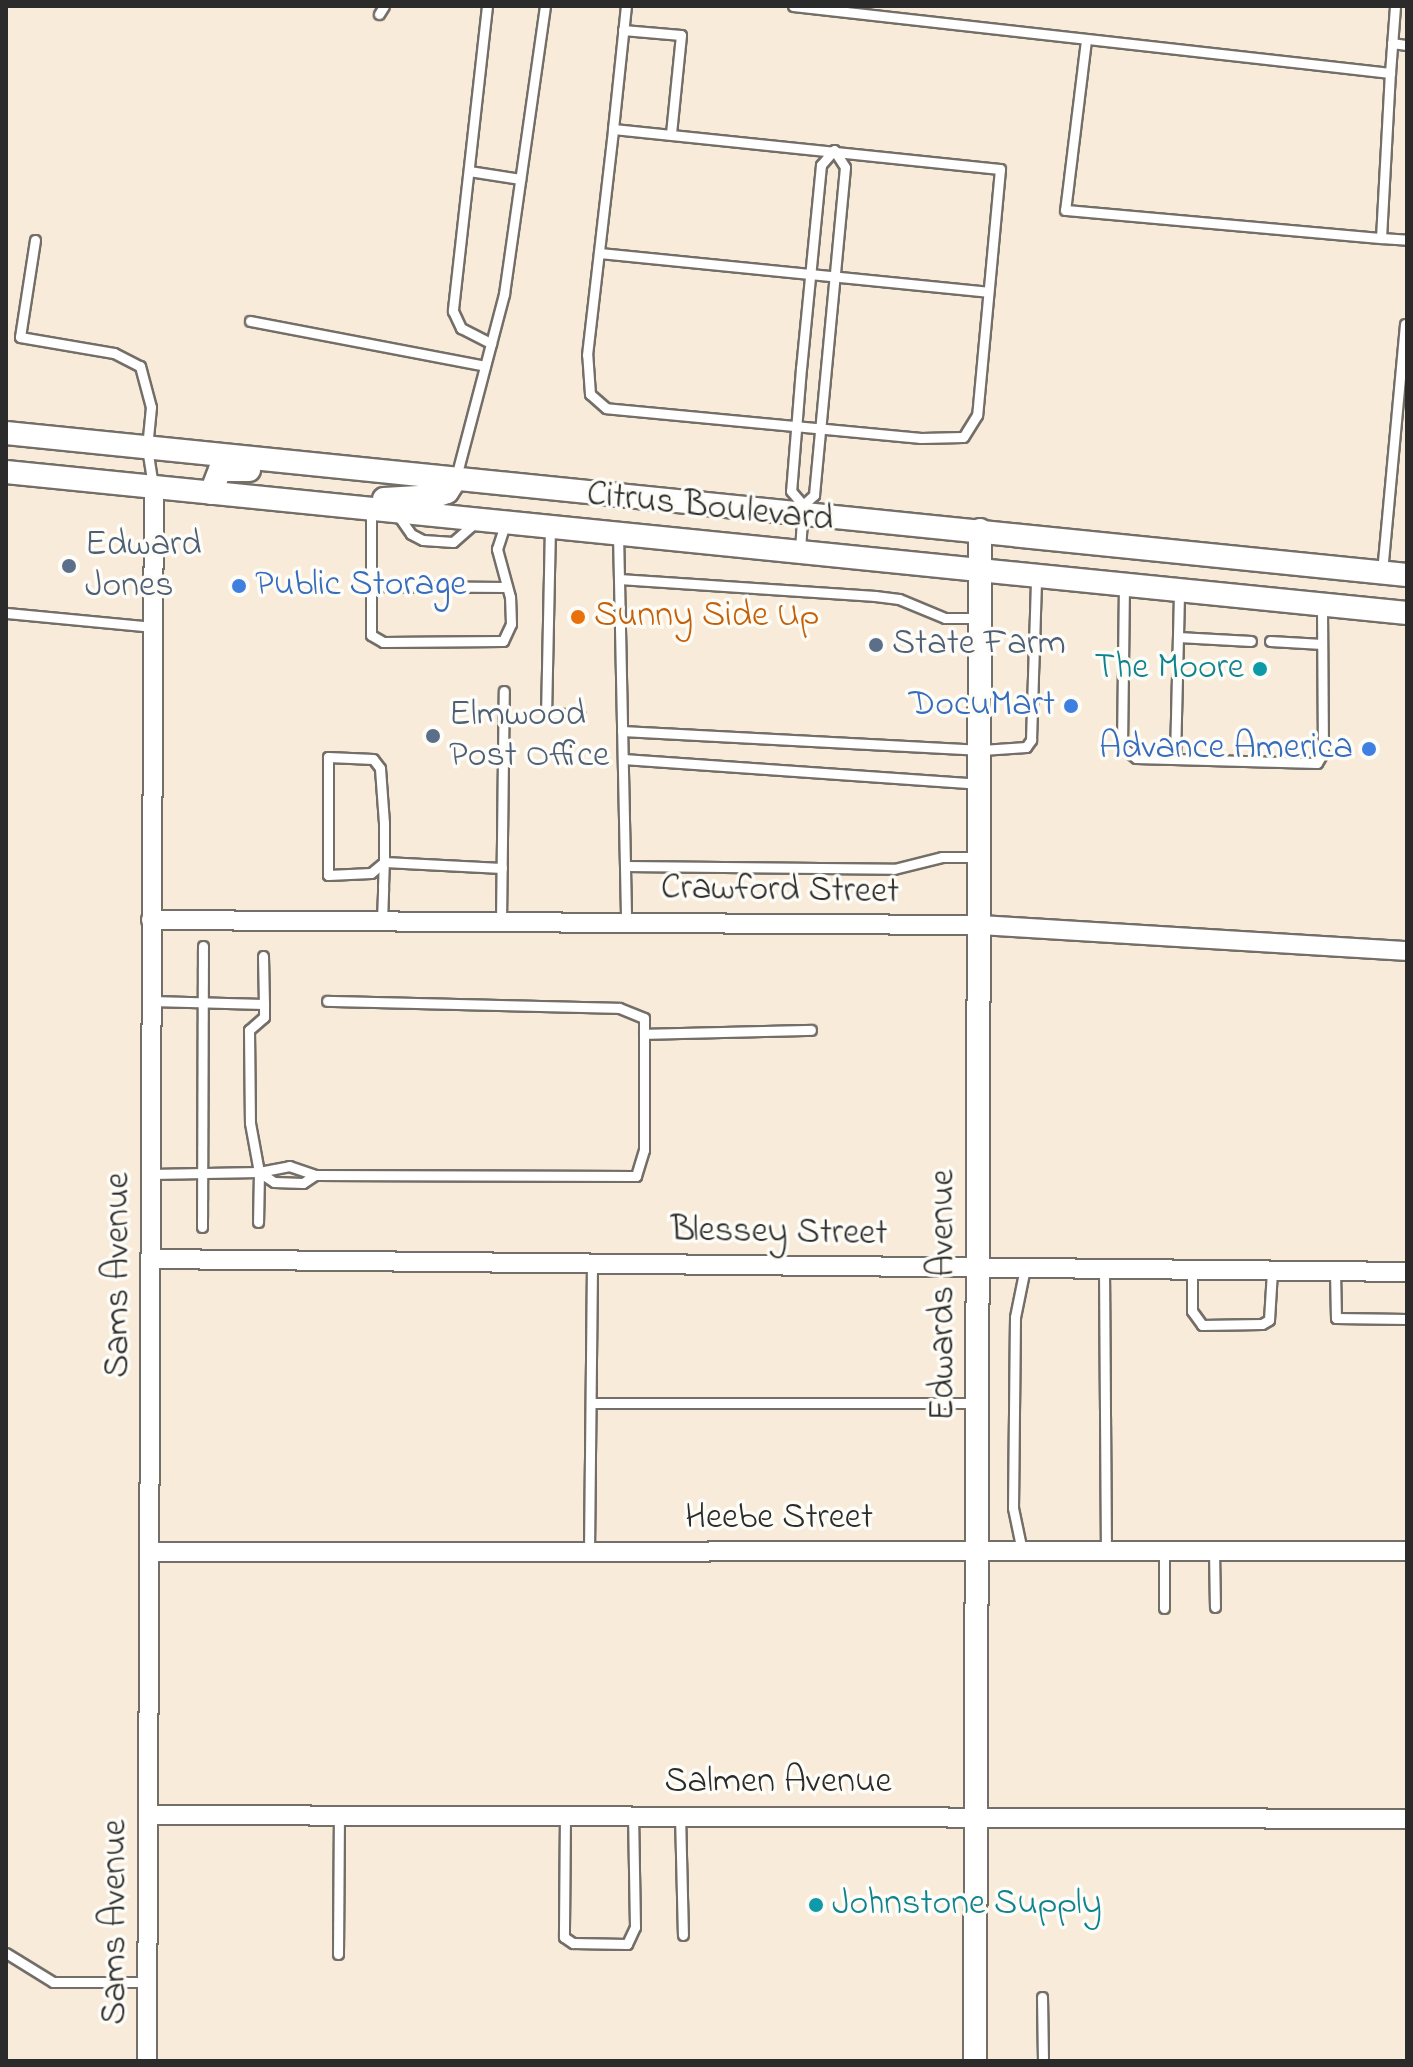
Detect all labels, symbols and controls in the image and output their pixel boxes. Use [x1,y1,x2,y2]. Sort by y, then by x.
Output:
street label: Citrus Boulevard [585,474,835,542]
place label: Edward Jones [85,523,201,608]
marker: Edward Jones [60,557,78,575]
place label: Public Storage [255,564,466,608]
marker: Public Storage [230,577,248,595]
place label: Sunny Side Up [594,595,819,639]
marker: Sunny Side Up [569,608,587,626]
place label: State Farm [892,623,1066,667]
marker: State Farm [867,636,885,654]
place label: The Moore [1095,647,1244,691]
marker: The Moore [1251,660,1269,678]
place label: DocuMart [909,684,1055,728]
place label: Elmwood Post Office [449,693,609,778]
marker: DocuMart [1062,697,1080,715]
marker: Elmwood Post Office [424,727,442,745]
place label: Advance America [1099,727,1353,771]
marker: Advance America [1360,740,1378,758]
street label: Crawford Street [660,867,900,915]
street label: Edwards Avenue [922,1169,966,1421]
street label: Sams Avenue [97,1172,141,1378]
street label: Blessey Street [670,1210,888,1256]
street label: Heebe Street [685,1497,873,1541]
street label: Salmen Avenue [664,1761,892,1805]
street label: Sams Avenue [94,1819,138,2025]
place label: Johnstone Supply [832,1883,1102,1927]
marker: Johnstone Supply [807,1896,825,1914]

